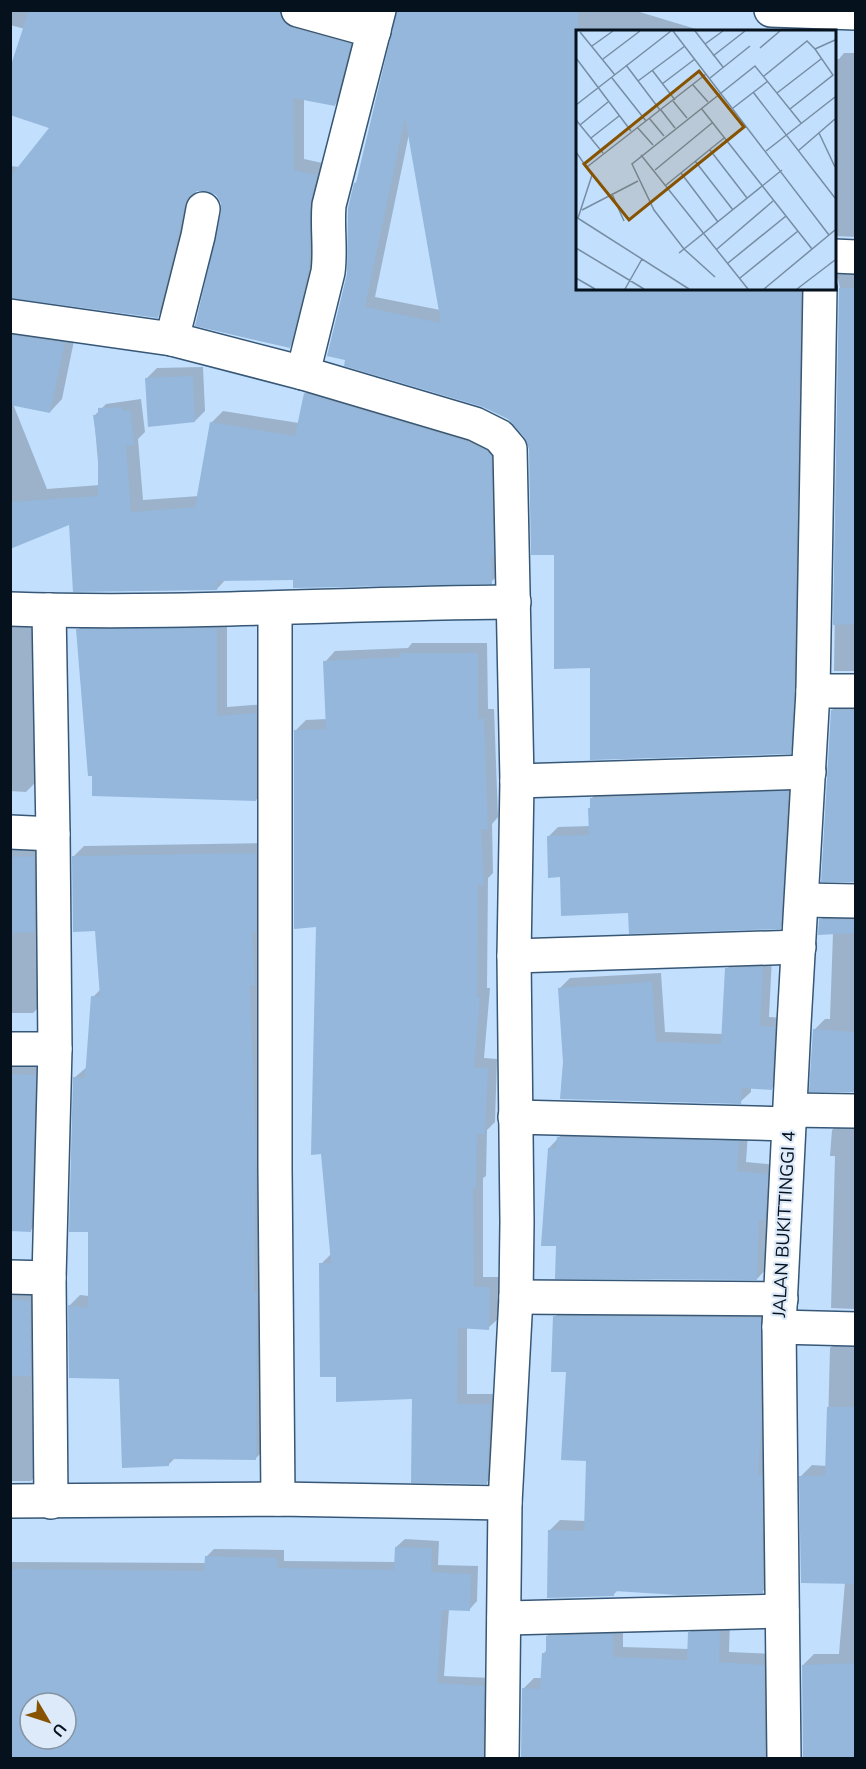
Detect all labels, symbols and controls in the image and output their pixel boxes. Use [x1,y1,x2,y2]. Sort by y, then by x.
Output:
inset map [576,30,836,290]
street label: JALAN BUKITTINGGI 4 [767,1130,801,1319]
north arrow [18,1691,78,1751]
text: U [47,1718,71,1741]

